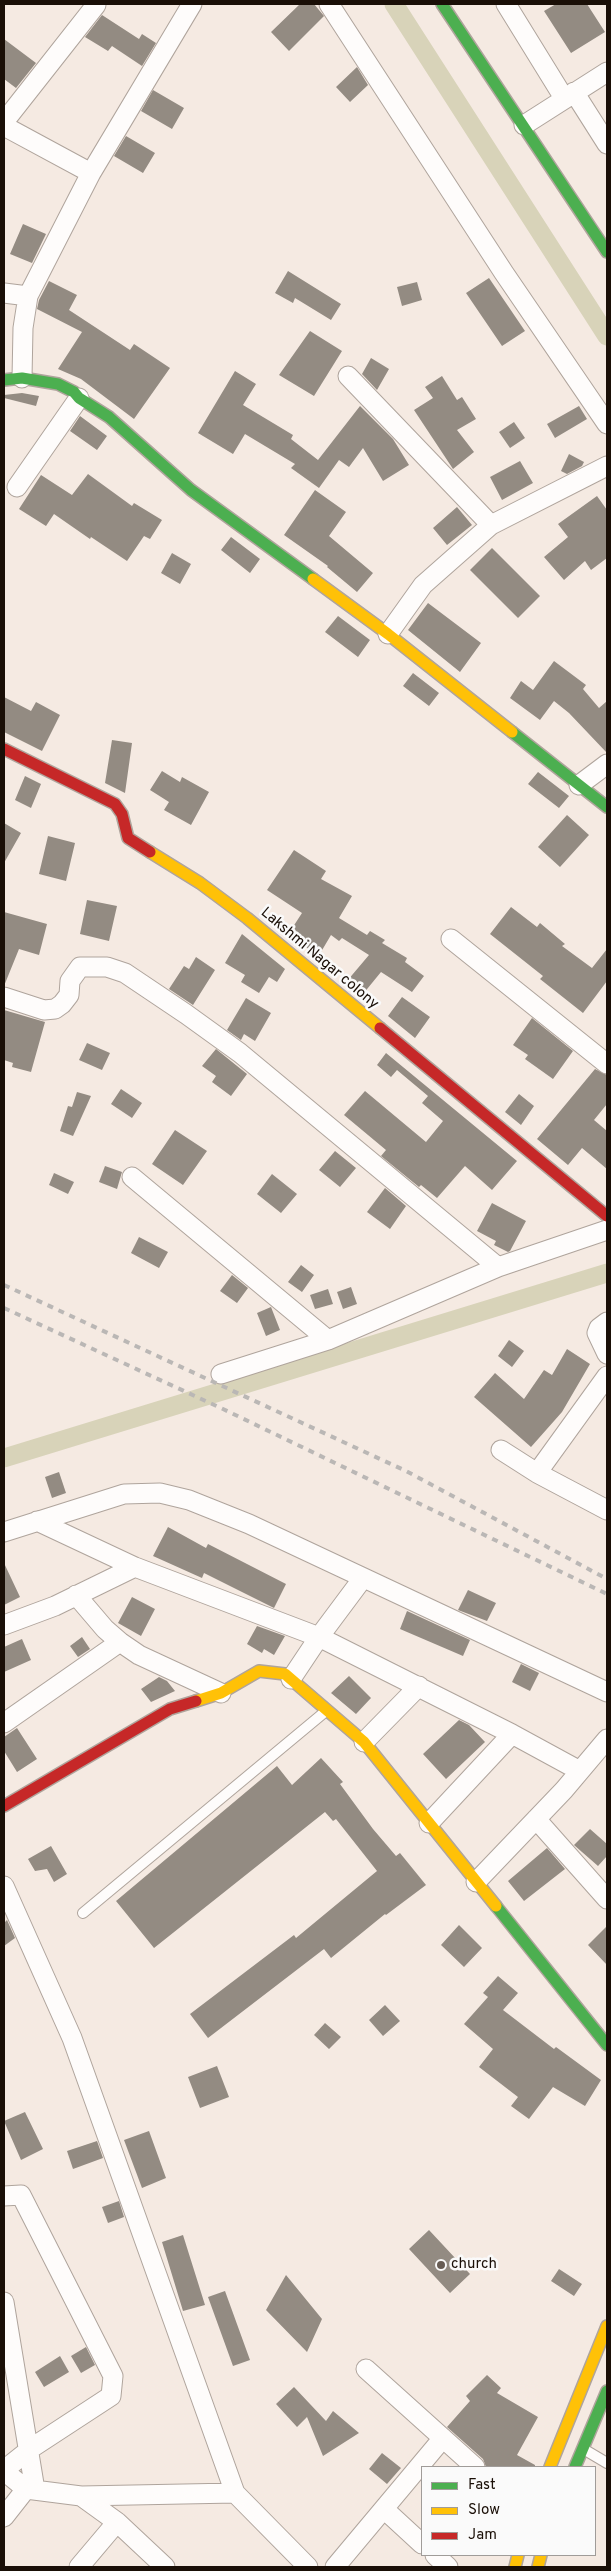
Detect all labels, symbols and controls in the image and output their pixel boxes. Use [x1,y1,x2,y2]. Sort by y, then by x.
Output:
street label: Lakshmi Nagar colony [256,904,382,1014]
place label: church [451,2256,497,2274]
marker: church [435,2259,447,2271]
legend [421,2466,596,2556]
text: Fast [468,2476,496,2495]
text: Slow [468,2501,500,2520]
text: Jam [468,2526,497,2545]

